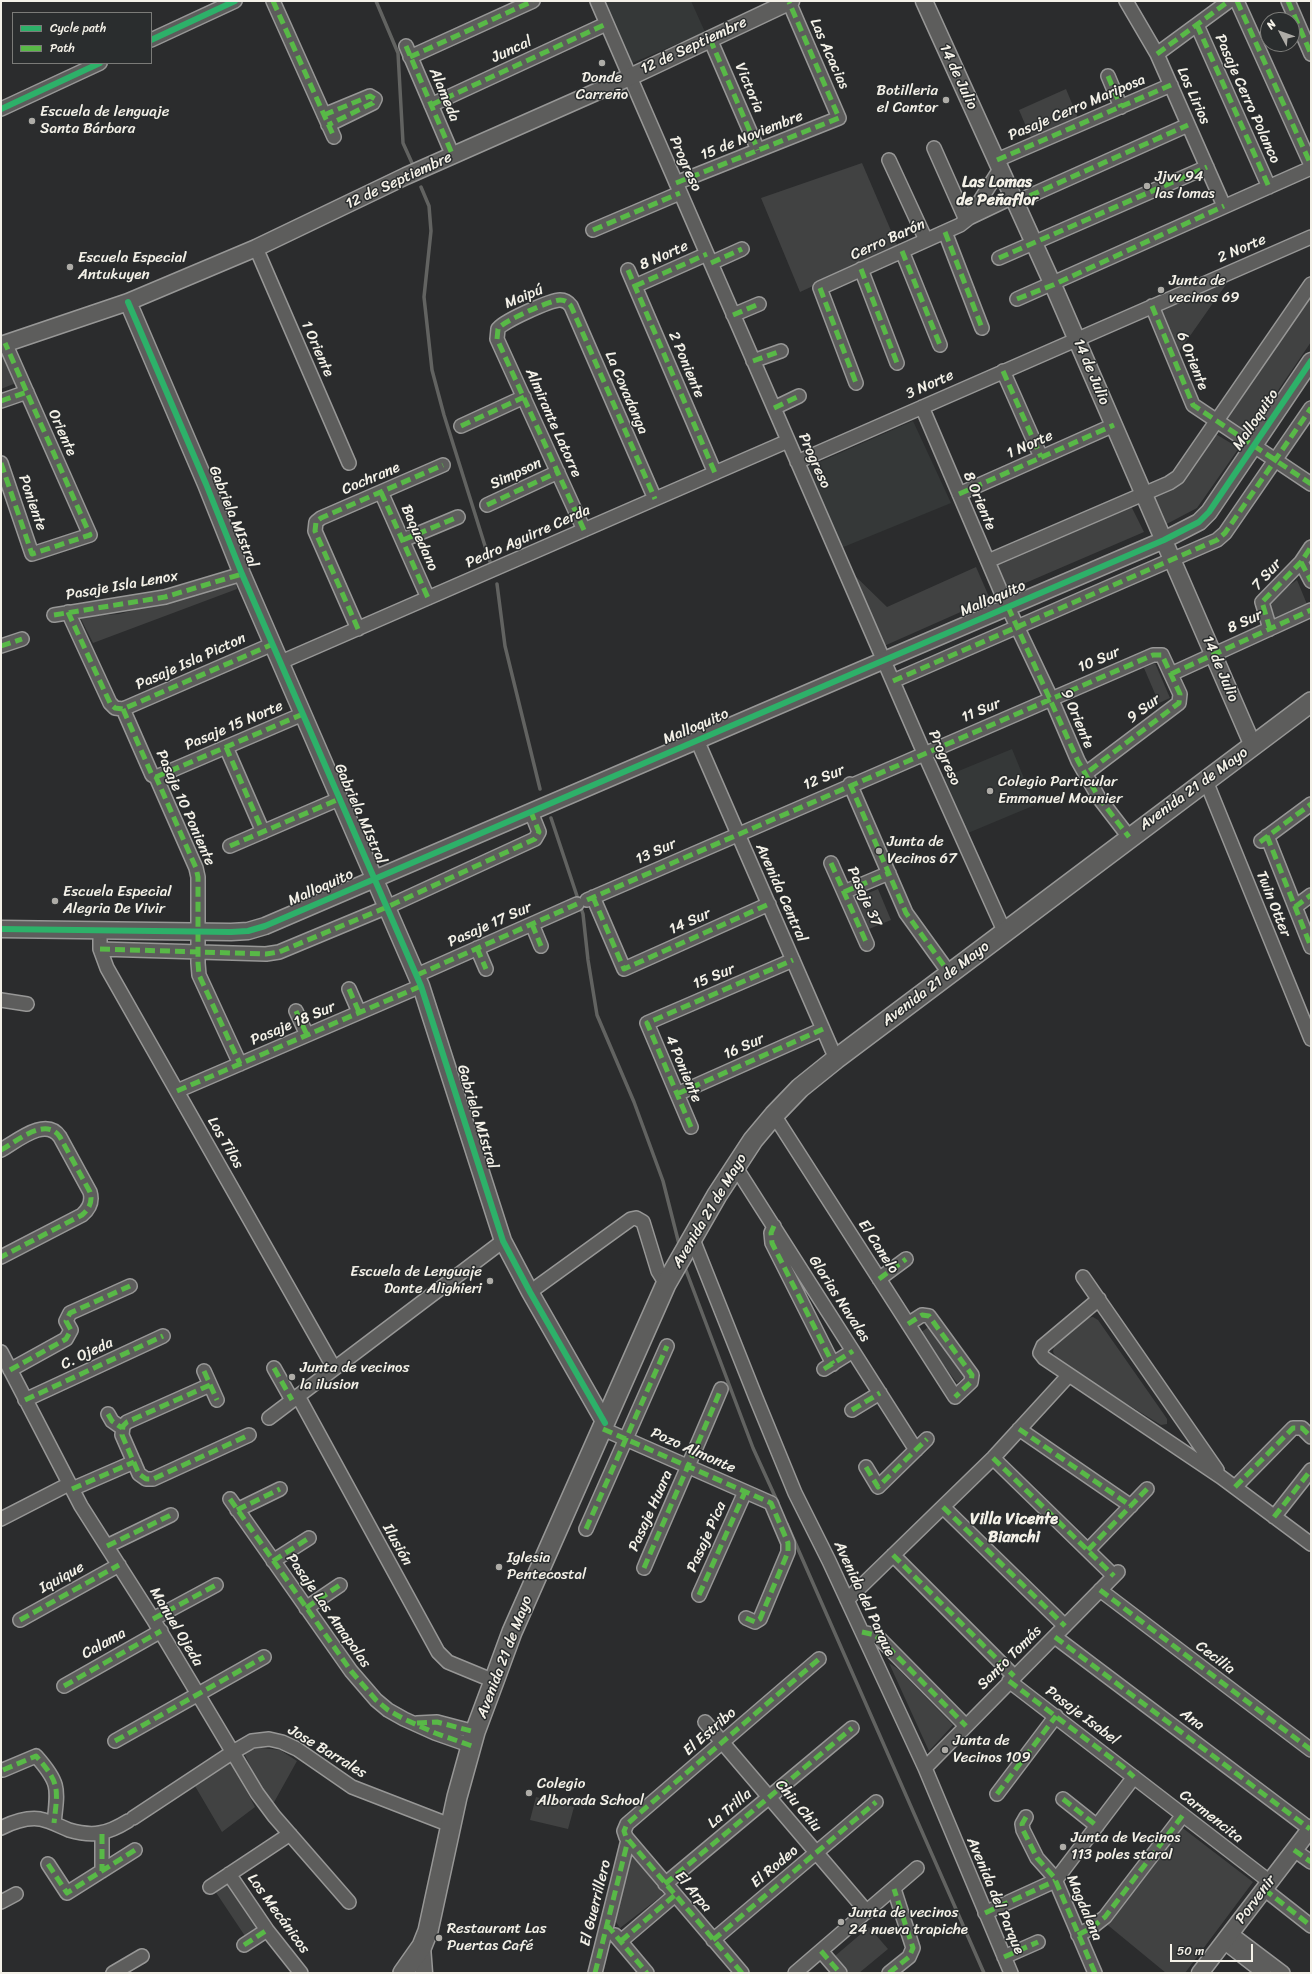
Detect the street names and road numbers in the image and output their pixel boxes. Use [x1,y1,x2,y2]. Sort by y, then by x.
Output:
street label: 12 de Septiembre [638,14,750,78]
street label: Las Acacias [805,16,853,92]
street label: Pasaje Cerro Polanco [1210,32,1284,166]
street label: Juncal [489,33,535,67]
street label: 14 de Julio [935,41,981,113]
street label: Victoria [730,60,768,116]
street label: Los Lirios [1172,64,1214,128]
street label: Alameda [425,66,463,124]
street label: Pasaje Cerro Mariposa [1006,71,1148,145]
street label: 15 de Noviembre [698,107,806,165]
street label: Progreso [665,134,705,194]
street label: 12 de Septiembre [343,149,455,213]
street label: Cerro Barón [848,216,928,264]
street label: 2 Norte [1215,231,1269,267]
street label: 8 Norte [637,237,691,275]
street label: Maipú [502,281,546,313]
street label: 1 Oriente [297,318,337,380]
street label: 2 Poniente [664,329,708,401]
street label: 6 Oriente [1172,329,1212,393]
street label: 14 de Julio [1069,336,1113,408]
street label: La Covadonga [600,349,652,437]
street label: Almirante Latorre [521,366,585,480]
street label: 3 Norte [903,366,957,404]
street label: Malloquito [1229,386,1283,454]
street label: Oriente [44,407,80,459]
street label: 1 Norte [1004,427,1056,463]
street label: Progreso [794,431,834,491]
street label: Simpson [487,454,545,494]
street label: Cochrane [339,459,403,499]
street label: Gabriela MIstral [204,464,262,570]
street label: 8 Oriente [959,469,999,533]
street label: Poniente [14,473,50,533]
street label: Baquedano [396,502,442,574]
street label: Pedro Aguirre Cerda [463,502,593,572]
street label: 7 Sur [1248,556,1286,594]
street label: Pasaje Isla Lenox [64,567,180,605]
street label: Malloquito [957,577,1029,621]
street label: 8 Sur [1225,606,1265,638]
street label: Pasaje Isla Picton [133,630,249,694]
street label: 14 de Julio [1198,633,1242,705]
street label: 10 Sur [1075,643,1123,677]
street label: 9 Oriente [1057,687,1097,751]
street label: 9 Sur [1124,691,1164,727]
street label: 11 Sur [959,695,1003,727]
street label: Pasaje 15 Norte [182,697,286,755]
street label: Malloquito [660,705,732,749]
street label: Progreso [924,728,964,788]
street label: Avenida 21 de Mayo [1136,744,1252,834]
street label: Pasaje 10 Poniente [151,747,219,869]
street label: Gabriela MIstral [330,761,390,867]
street label: 12 Sur [801,761,847,795]
street label: 13 Sur [633,835,679,869]
street label: Avenida Central [751,841,811,945]
street label: Pasaje 37 [843,864,885,930]
street label: Malloquito [286,866,356,910]
street label: Twin Otter [1252,868,1294,940]
street label: Pasaje 17 Sur [445,899,535,951]
street label: 14 Sur [667,905,713,939]
street label: Avenida 21 de Mayo [879,938,993,1030]
street label: 15 Sur [691,960,737,994]
street label: Pasaje 18 Sur [248,998,338,1050]
street label: 16 Sur [721,1030,767,1064]
street label: 4 Poniente [661,1033,705,1105]
street label: Gabriela MIstral [453,1063,501,1171]
street label: Los Tilos [203,1114,247,1172]
street label: Avenida 21 de Mayo [669,1151,751,1271]
street label: El Canelo [854,1217,902,1277]
street label: Glorias Navales [804,1253,874,1345]
street label: C. Ojeda [58,1334,116,1374]
street label: Pozo Almonte [648,1424,738,1478]
street label: Pasaje Huara [625,1468,677,1554]
street label: Pasaje Pica [683,1499,731,1575]
street label: Ilusión [378,1521,416,1569]
street label: Avenida del Parque [829,1538,899,1660]
street label: Pasaje Las Amapolas [282,1550,374,1672]
street label: Iquique [36,1558,88,1598]
street label: Manuel Ojeda [145,1584,207,1670]
street label: Avenida 21 de Mayo [473,1593,537,1721]
street label: Santo Tomás [974,1622,1046,1694]
street label: Calama [79,1625,129,1663]
street label: Cecilia [1192,1637,1238,1679]
street label: Pasaje Isabel [1042,1683,1122,1749]
street label: El Estribo [680,1704,740,1760]
street label: Ana [1176,1705,1208,1735]
street label: Jose Barrales [284,1722,370,1782]
street label: Chiu Chiu [771,1776,825,1836]
street label: La Trilla [704,1785,756,1833]
street label: Carmencita [1175,1786,1247,1848]
street label: Avenida del Parque [962,1835,1028,1957]
street label: El Rodeo [748,1842,802,1892]
street label: El Guerrillero [577,1858,615,1948]
street label: El Arpa [671,1868,715,1916]
street label: Los Mecánicos [243,1871,313,1957]
street label: Magdalena [1062,1872,1106,1944]
street label: Porvenir [1232,1872,1280,1928]

